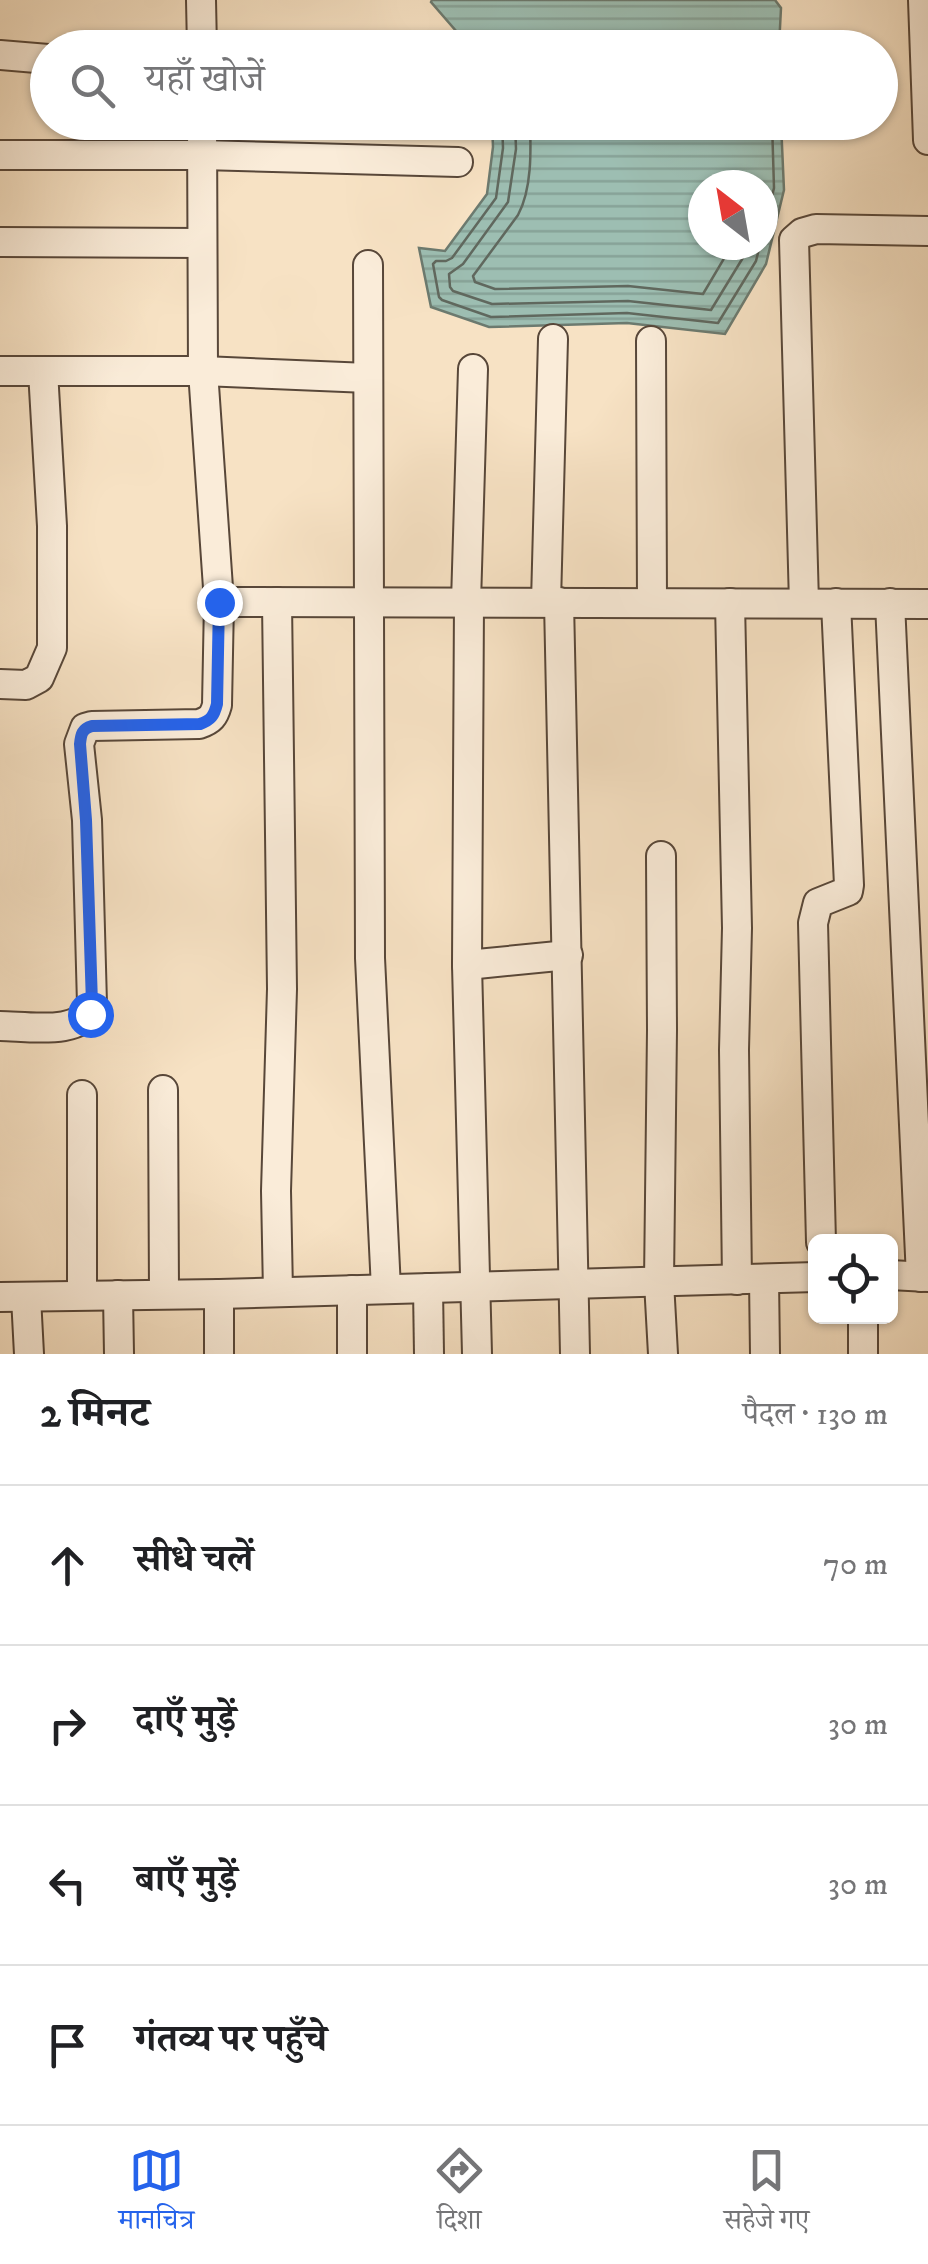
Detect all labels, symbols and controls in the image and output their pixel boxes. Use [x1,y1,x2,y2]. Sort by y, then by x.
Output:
search box [30,30,898,140]
text: यहाँ खोजें [145,56,264,104]
icon: search [65,58,120,113]
north arrow [688,170,778,260]
route end [197,580,243,626]
route start [68,992,114,1038]
map controls [808,1234,898,1324]
button: locate [808,1234,898,1324]
text: 2 मिनट [40,1388,149,1440]
text: पैदल · 130 m [742,1395,888,1435]
text: सीधे चलें [135,1536,253,1584]
icon: ahead [40,1538,95,1593]
text: 70 m [823,1545,888,1585]
text: दाएँ मुड़ें [135,1696,236,1744]
icon: right [40,1698,95,1753]
text: 30 m [828,1705,888,1745]
text: बाएँ मुड़ें [135,1856,237,1904]
icon: left [40,1858,95,1913]
text: 30 m [828,1865,888,1905]
text: गंतव्य पर पहुँचे [135,2016,327,2064]
icon: arrive [40,2018,95,2073]
tab: मानचित्र [119,2143,194,2247]
tab: दिशा [432,2143,487,2247]
tab: सहेजे गए [724,2143,809,2247]

